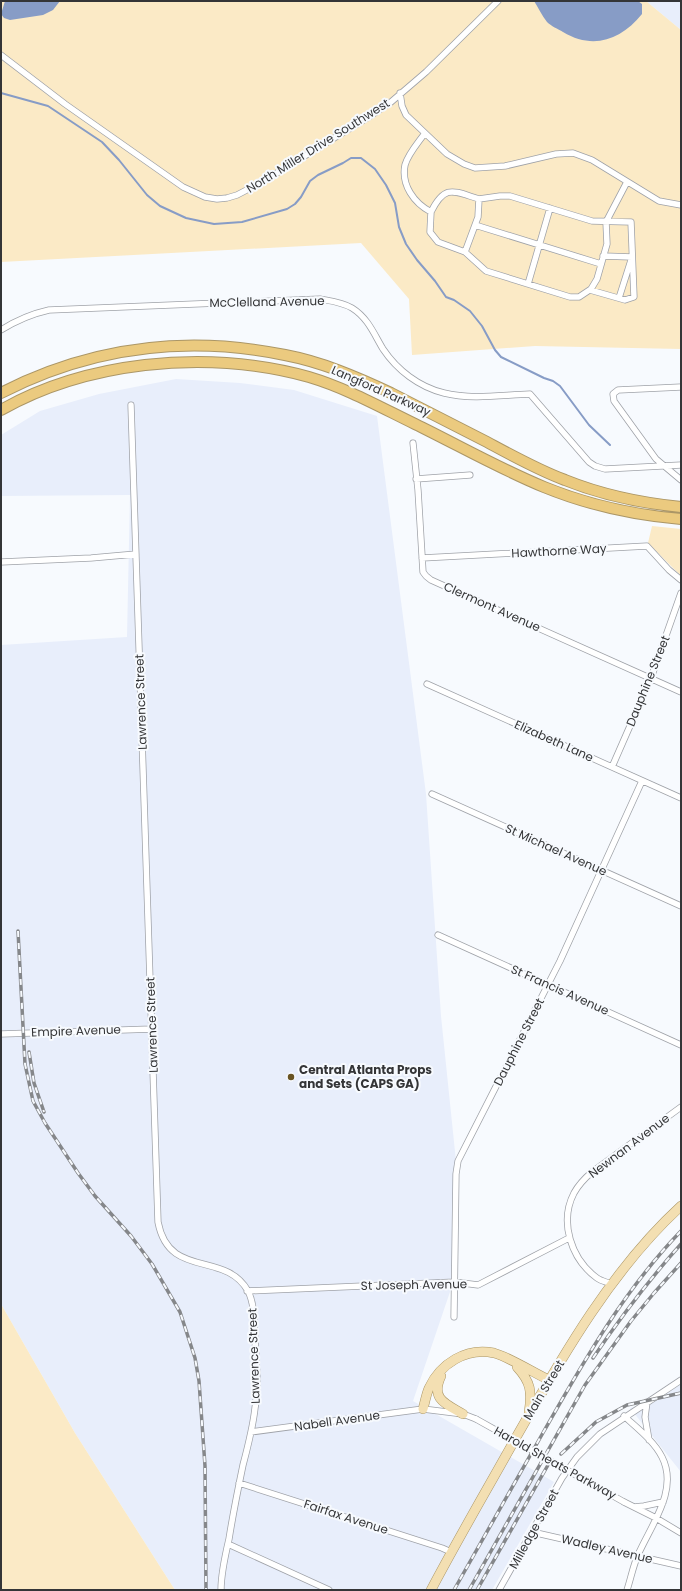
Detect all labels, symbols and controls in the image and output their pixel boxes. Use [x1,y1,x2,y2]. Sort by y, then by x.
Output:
street label: North Miller Drive Southwest [243,94,393,197]
street label: McClelland Avenue [209,292,325,311]
street label: Langford Parkway [329,361,434,420]
street label: Hawthorne Way [511,540,607,561]
street label: Clermont Avenue [441,578,543,636]
street label: Dauphine Street [622,633,673,729]
street label: Lawrence Street [130,654,151,750]
street label: Elizabeth Lane [512,716,596,766]
street label: St Michael Avenue [503,819,610,880]
street label: St Francis Avenue [508,960,612,1019]
street label: Lawrence Street [141,977,162,1073]
street label: Dauphine Street [489,995,548,1089]
street label: Empire Avenue [31,1020,121,1041]
place label: Central Atlanta Props and Sets (CAPS GA) [299,1061,432,1092]
marker: Central Atlanta Props and Sets (CAPS GA) [286,1072,296,1082]
street label: Newnan Avenue [585,1109,673,1182]
street label: St Joseph Avenue [361,1275,467,1294]
street label: Lawrence Street [243,1308,264,1404]
street label: Main Street [519,1356,568,1423]
street label: Nabell Avenue [293,1406,381,1435]
street label: Harold Sheats Parkway [491,1422,620,1503]
street label: Milledge Street [505,1486,562,1572]
street label: Fairfax Avenue [302,1495,390,1538]
street label: Wadley Avenue [560,1530,655,1567]

